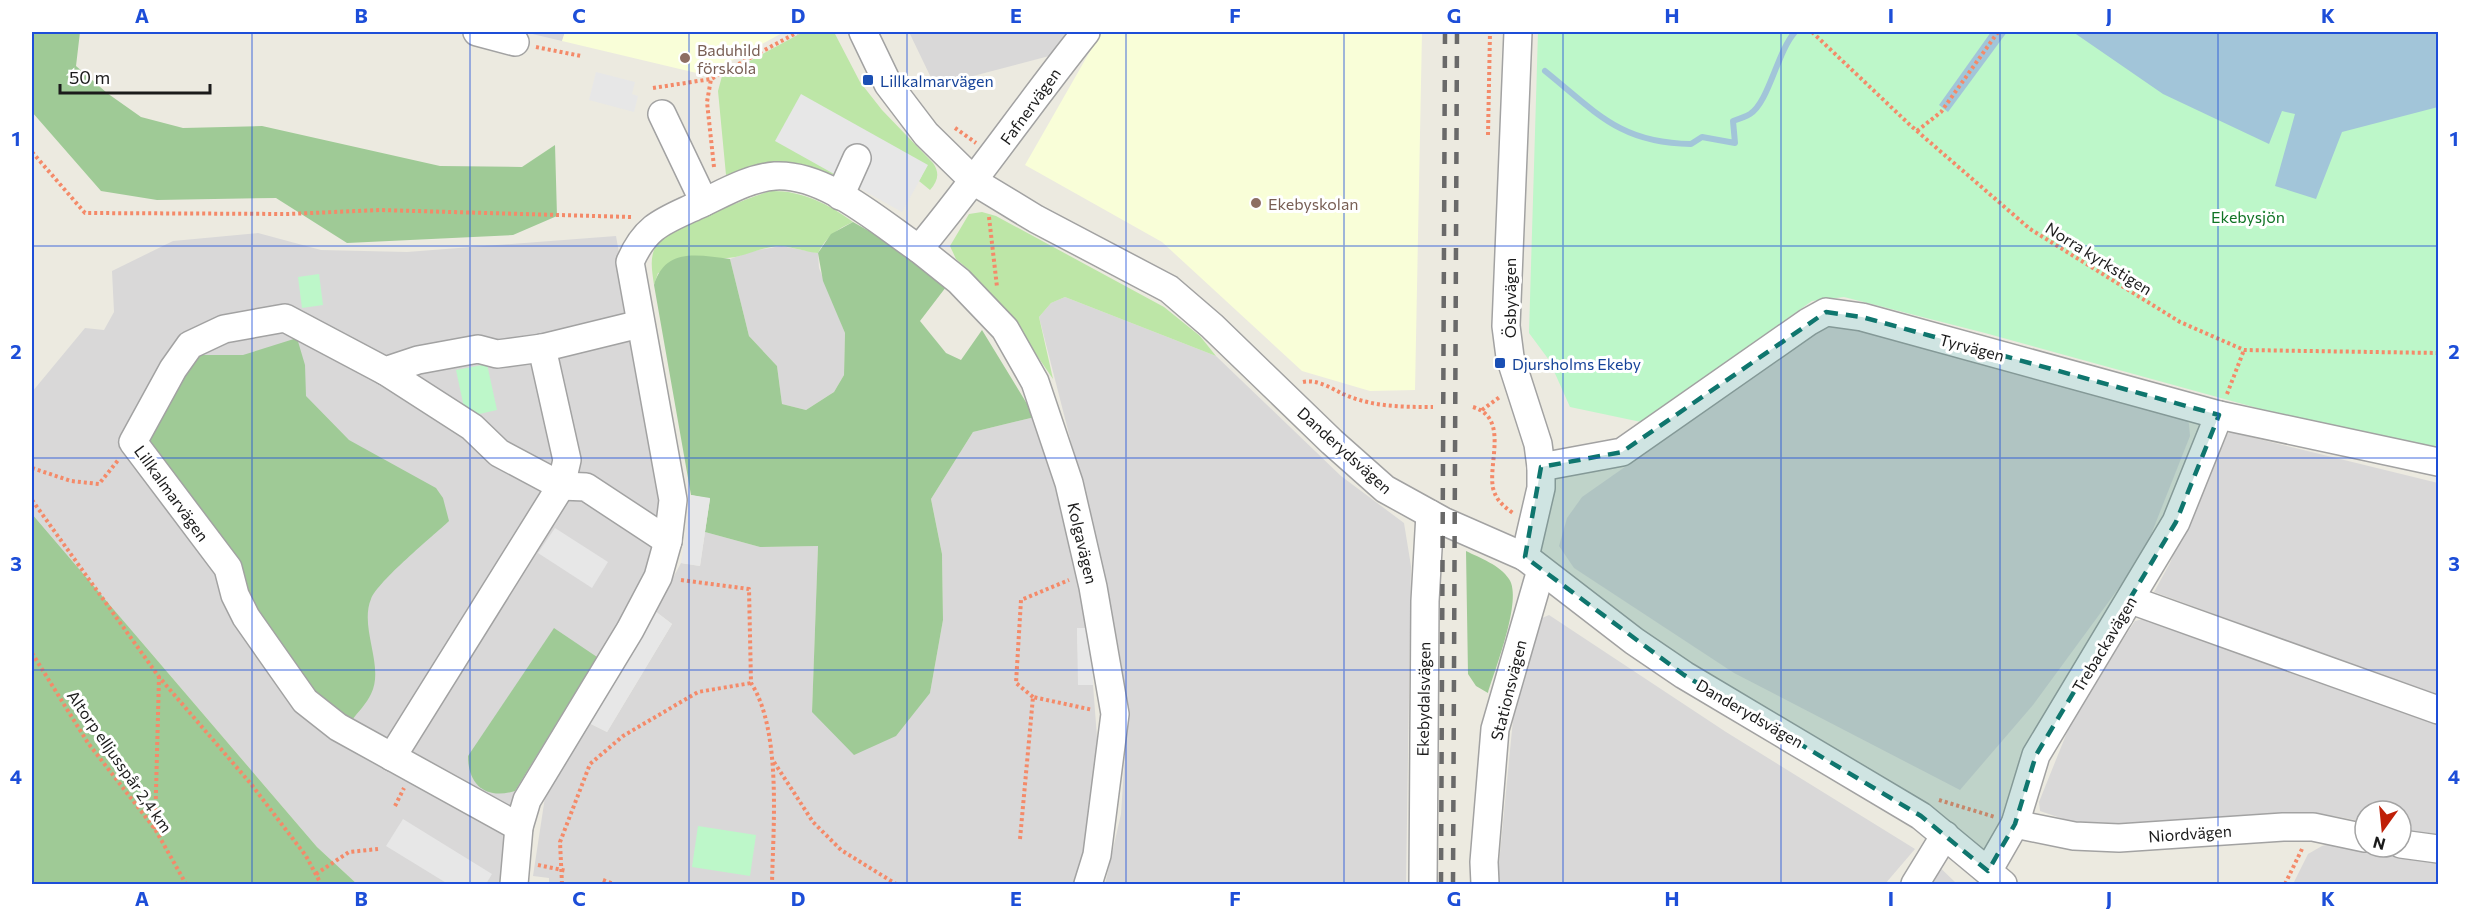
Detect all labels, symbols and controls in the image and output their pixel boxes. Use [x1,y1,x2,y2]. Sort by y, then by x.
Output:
text: A [135,3,149,27]
text: B [354,3,368,27]
text: C [572,3,586,27]
text: D [791,3,805,27]
text: E [1010,3,1022,27]
text: F [1229,3,1241,27]
text: G [1447,3,1461,27]
text: H [1665,3,1680,27]
text: I [1888,3,1894,27]
text: J [2106,3,2112,27]
text: K [2321,3,2335,27]
place label: Baduhild förskola [697,40,760,77]
marker: Baduhild förskola [678,51,692,65]
scale bar [60,57,210,95]
street label: Fafnervägen [996,64,1064,148]
text: 50 m [69,66,110,88]
place label: Lillkalmarvägen [880,71,994,90]
marker: Lillkalmarvägen [861,73,875,87]
text: 1 [11,126,21,150]
text: 1 [2449,126,2459,150]
place label: Ekebyskolan [1268,194,1358,213]
marker: Ekebyskolan [1249,196,1263,210]
park label: Ekebysjön [2211,207,2285,226]
street label: Norra kyrkstigen [2042,218,2156,298]
street label: Ösbyvägen [1500,258,1519,338]
street label: Tyrvägen [1937,329,2007,365]
text: 2 [10,339,22,363]
text: 2 [2448,339,2460,363]
place label: Djursholms Ekeby [1512,354,1641,373]
marker: Djursholms Ekeby [1493,356,1507,370]
street label: Danderydsvägen [1294,403,1396,497]
street label: Lillkalmarvägen [131,441,213,545]
street label: Kolgavägen [1064,500,1102,586]
text: 3 [10,551,22,575]
text: 3 [2448,551,2460,575]
street label: Trebackavägen [2068,593,2140,695]
street label: Stationsvägen [1486,638,1530,742]
street label: Ekebydalsvägen [1412,641,1434,757]
street label: Danderydsvägen [1693,675,1807,751]
street label: Altorp elljusspår 2,4 km [64,686,176,836]
text: 4 [10,764,22,788]
text: 4 [2448,764,2460,788]
north arrow [2353,799,2413,859]
street label: Niordvägen [2148,821,2232,845]
text: N [2371,833,2387,855]
text: A [135,886,149,910]
text: B [354,886,368,910]
text: C [572,886,586,910]
text: D [791,886,805,910]
text: E [1010,886,1022,910]
text: F [1229,886,1241,910]
text: G [1447,886,1461,910]
text: H [1665,886,1680,910]
text: I [1888,886,1894,910]
text: J [2106,886,2112,910]
text: K [2321,886,2335,910]

